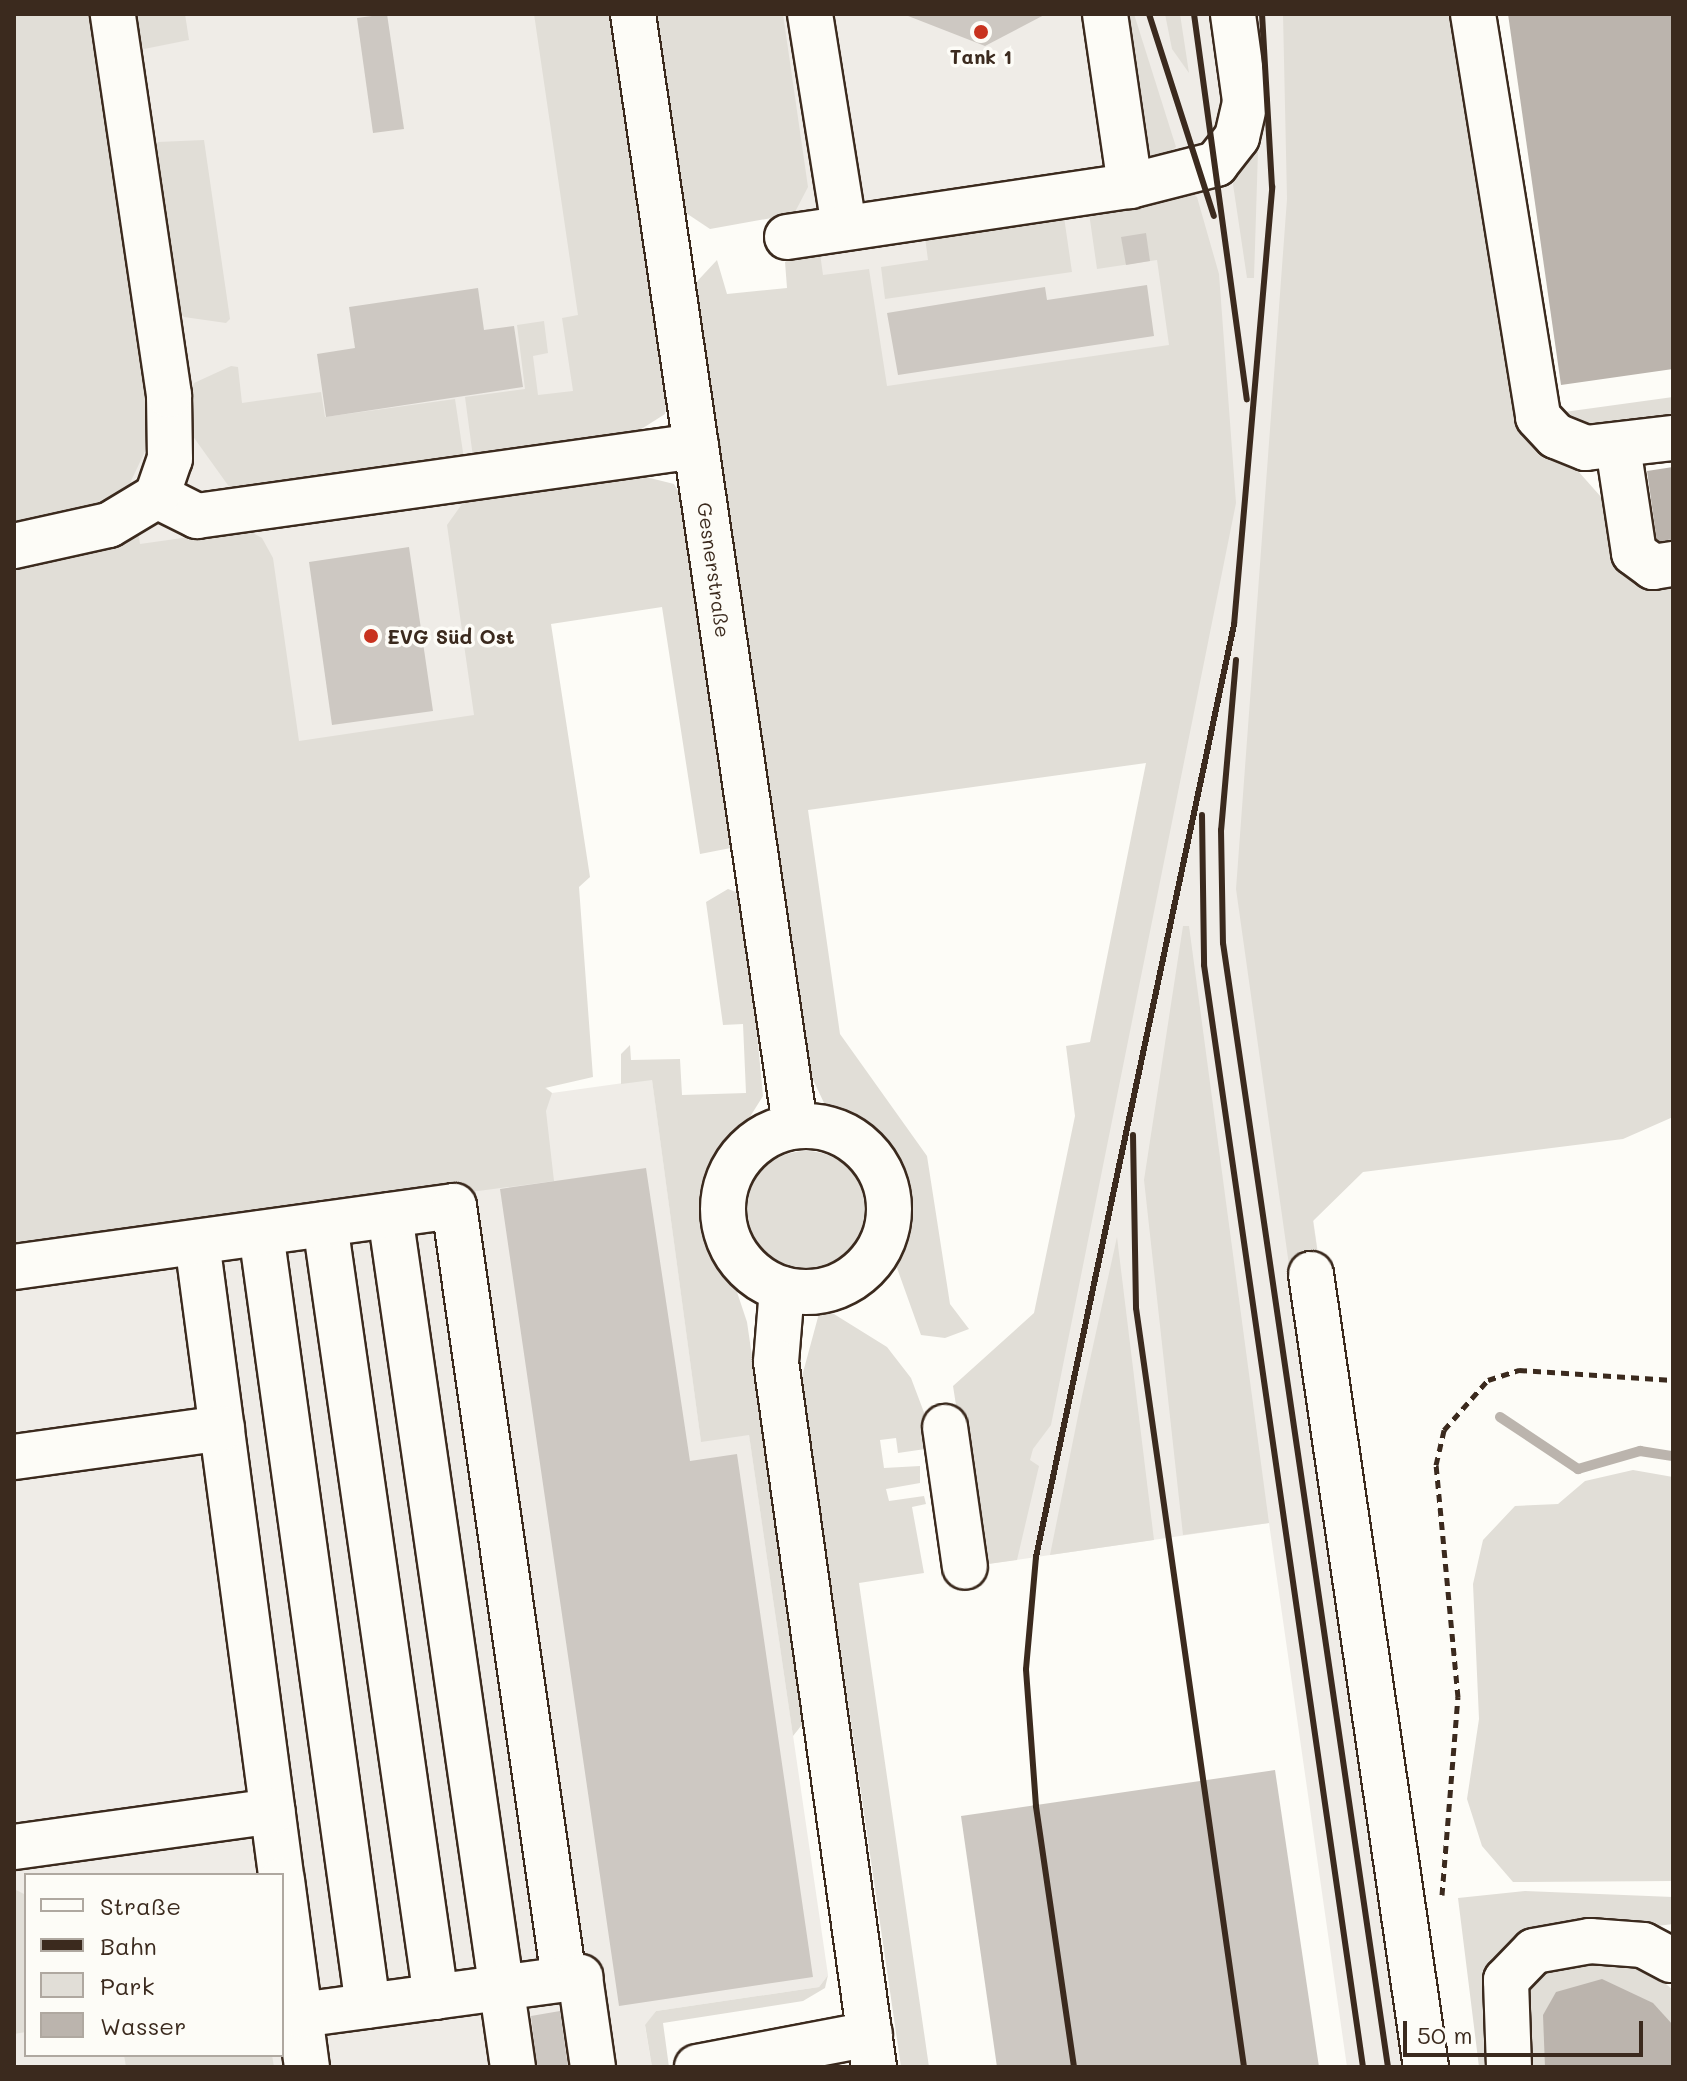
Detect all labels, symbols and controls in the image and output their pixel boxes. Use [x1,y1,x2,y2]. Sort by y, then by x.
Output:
marker: Tank 1 [972,23,990,41]
place label: Tank 1 [950,44,1012,68]
street label: Gesnerstraße [693,501,735,639]
place label: EVG Süd Ost [387,624,515,648]
marker: EVG Süd Ost [362,627,380,645]
legend [24,1873,284,2057]
text: Straße [100,1890,181,1921]
text: Bahn [100,1930,157,1961]
text: Park [100,1970,154,2001]
scale bar [1407,2005,1647,2055]
text: Wasser [100,2010,186,2041]
text: 50 m [1417,2019,1473,2050]

